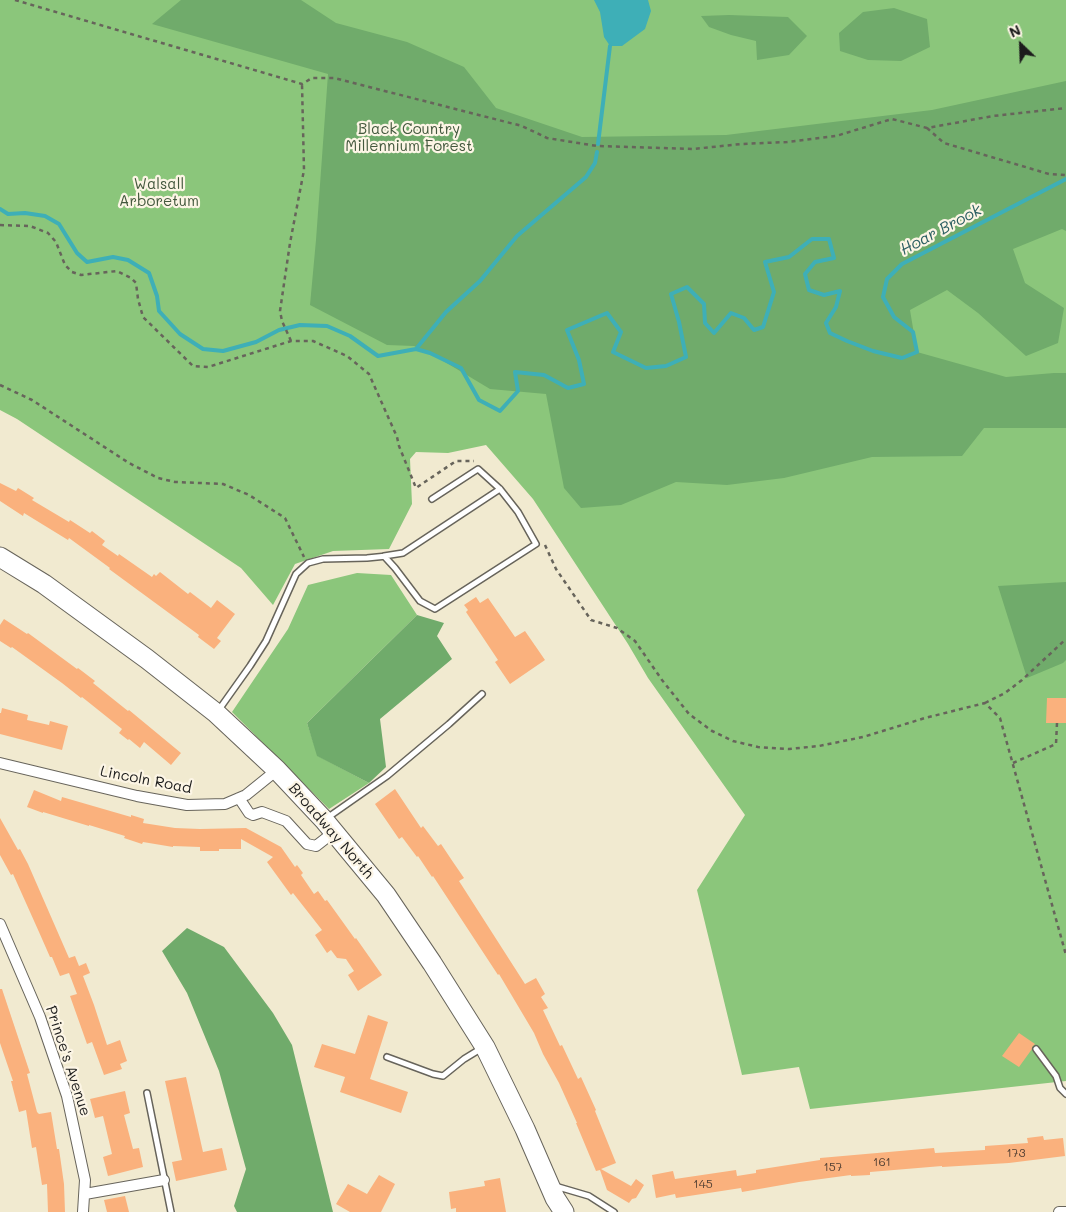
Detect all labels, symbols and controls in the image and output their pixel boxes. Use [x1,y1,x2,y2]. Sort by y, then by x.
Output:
north arrow [996,20,1046,70]
text: N [1006,20,1023,42]
park label: Black Country Millennium Forest [345,120,473,155]
park label: Walsall Arboretum [119,175,199,210]
water label: Hoar Brook [897,201,985,259]
street label: Lincoln Road [99,762,193,798]
street label: Broadway North [285,780,377,882]
street label: Prince's Avenue [42,1004,94,1118]
house number: 173 [1006,1146,1026,1160]
house number: 161 [873,1155,891,1169]
house number: 157 [823,1160,843,1174]
house number: 145 [693,1177,713,1191]

